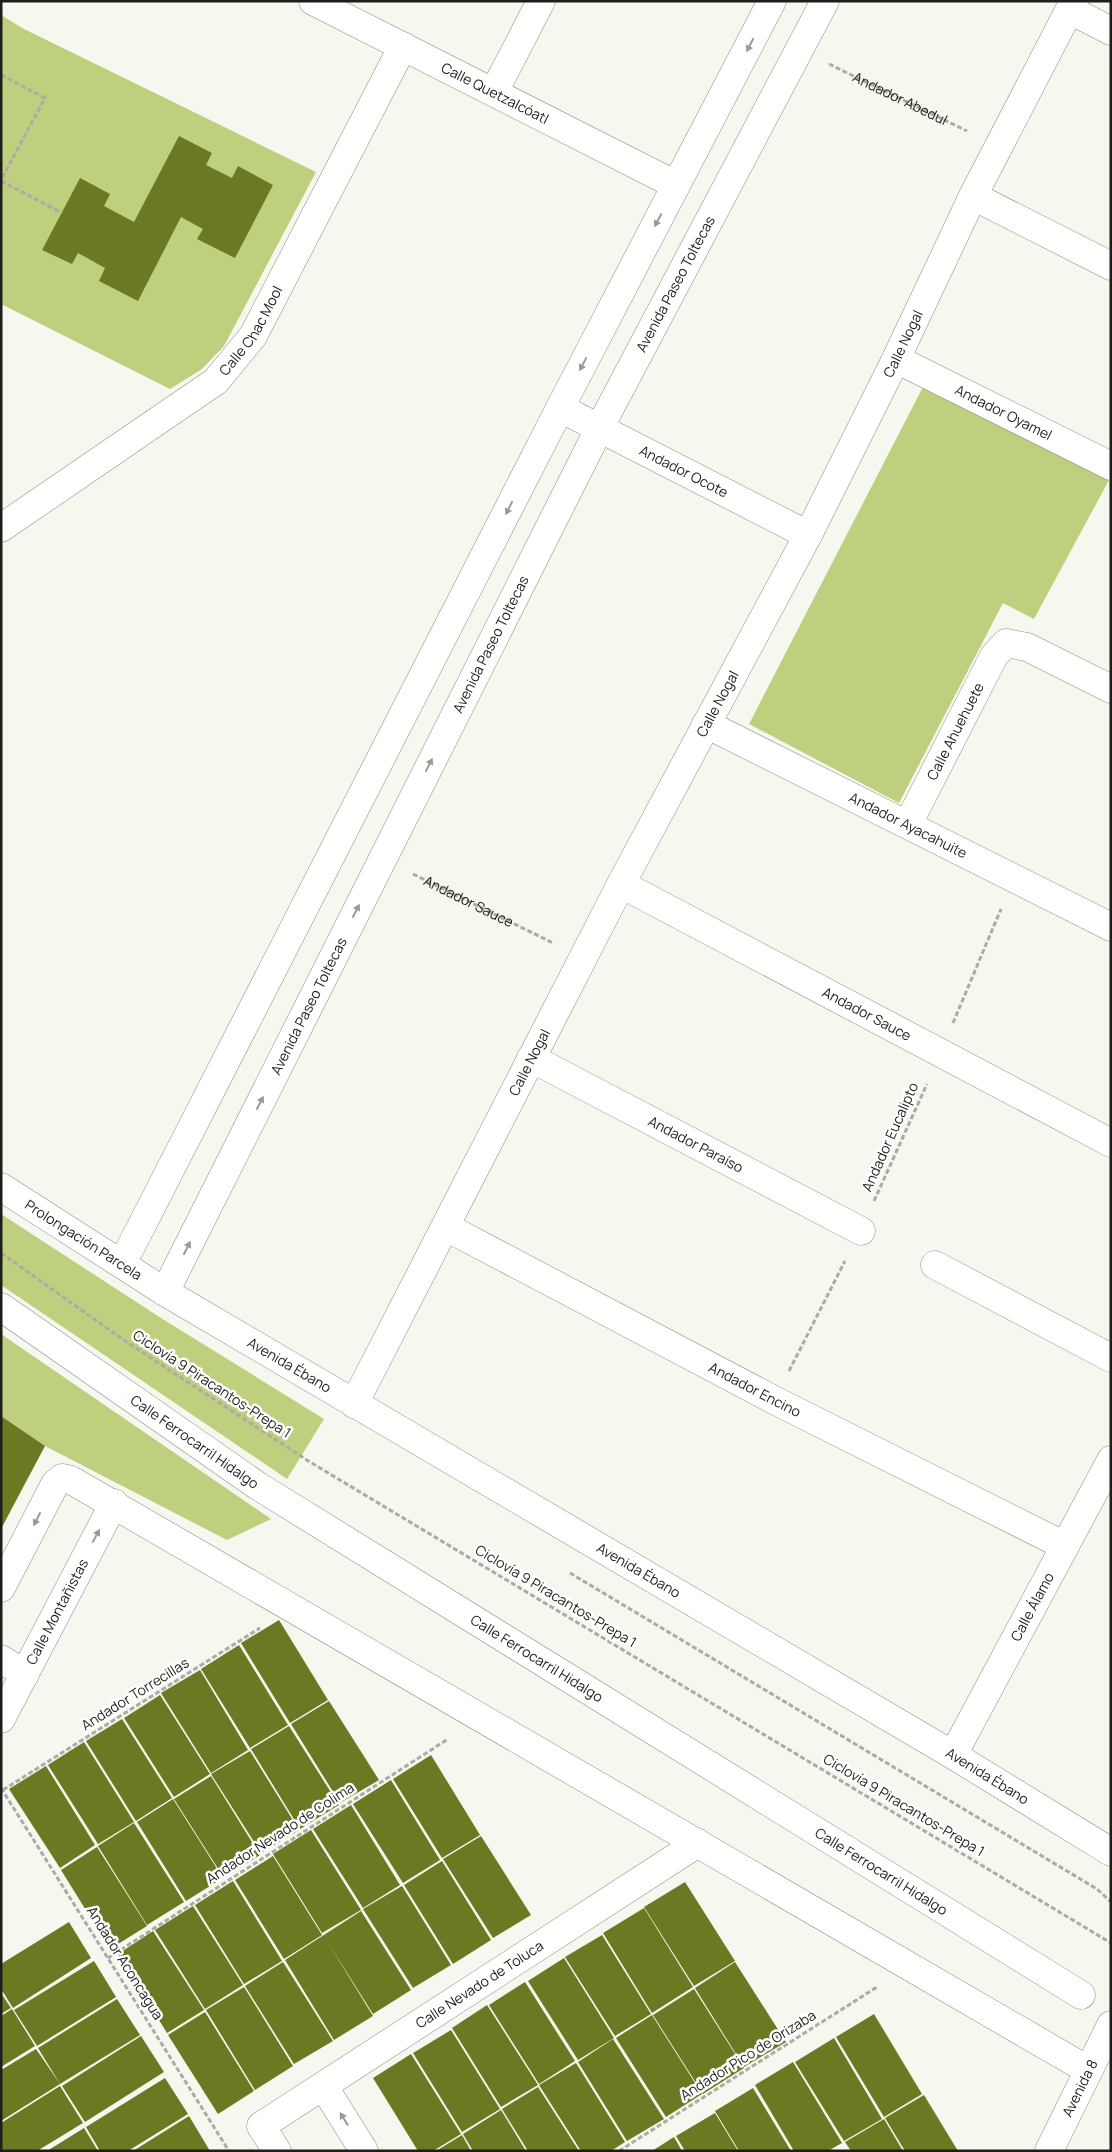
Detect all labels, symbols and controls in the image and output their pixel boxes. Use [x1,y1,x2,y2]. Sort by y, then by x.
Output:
one-way arrow [746,37,754,52]
street label: Calle Quetzalcóatl [438,58,552,128]
street label: Andador Abedul [850,67,951,129]
street label: Avenida Paseo Toltecas [631,212,719,355]
one-way arrow [654,212,662,227]
street label: Calle Chac Mool [214,282,286,379]
street label: Calle Nogal [878,307,927,381]
one-way arrow [579,356,587,371]
street label: Andador Oyamel [952,380,1055,444]
street label: Andador Ocote [636,440,732,502]
one-way arrow [505,501,513,515]
street label: Avenida Paseo Toltecas [448,572,533,716]
street label: Calle Nogal [692,667,743,740]
street label: Calle Ahuehuete [922,679,988,783]
one-way arrow [425,758,433,773]
street label: Andador Ayacahuite [846,787,970,862]
street label: Andador Sauce [421,871,517,931]
one-way arrow [352,903,360,918]
street label: Avenida Paseo Toltecas [266,934,351,1078]
street label: Andador Sauce [819,982,915,1045]
street label: Calle Nogal [504,1026,554,1099]
street label: Andador Eucalipto [857,1079,922,1194]
one-way arrow [256,1096,264,1110]
street label: Andador Paraíso [645,1111,747,1177]
street label: Prolongación Parcela [22,1195,146,1284]
one-way arrow [183,1241,191,1255]
street label: Ciclovía 9 Piracantos-Prepa 1 [130,1325,295,1442]
street label: Avenida Ébano [244,1333,335,1397]
street label: Andador Encino [706,1357,804,1421]
street label: Calle Ferrocarril Hidalgo [127,1390,263,1493]
one-way arrow [33,1512,41,1526]
one-way arrow [92,1529,100,1544]
street label: Avenida Ébano [593,1538,684,1602]
street label: Ciclovía 9 Piracantos-Prepa 1 [472,1540,640,1651]
street label: Calle Montañistas [21,1555,92,1668]
street label: Calle Álamo [1006,1569,1058,1644]
street label: Calle Ferrocarril Hidalgo [467,1610,607,1706]
street label: Andador Torrecillas [77,1653,192,1734]
street label: Avenida Ébano [943,1743,1033,1808]
street label: Ciclovía 9 Piracantos-Prepa 1 [820,1749,988,1860]
street label: Andador Nevado de Colima [202,1778,357,1888]
street label: Calle Ferrocarril Hidalgo [812,1823,951,1919]
street label: Andador Aconcagua [83,1902,168,2023]
street label: Calle Nevado de Toluca [412,1936,547,2032]
street label: Andador Pico de Orizaba [676,2005,819,2104]
street label: Avenida 8 [1057,2056,1102,2120]
one-way arrow [339,2112,349,2125]

